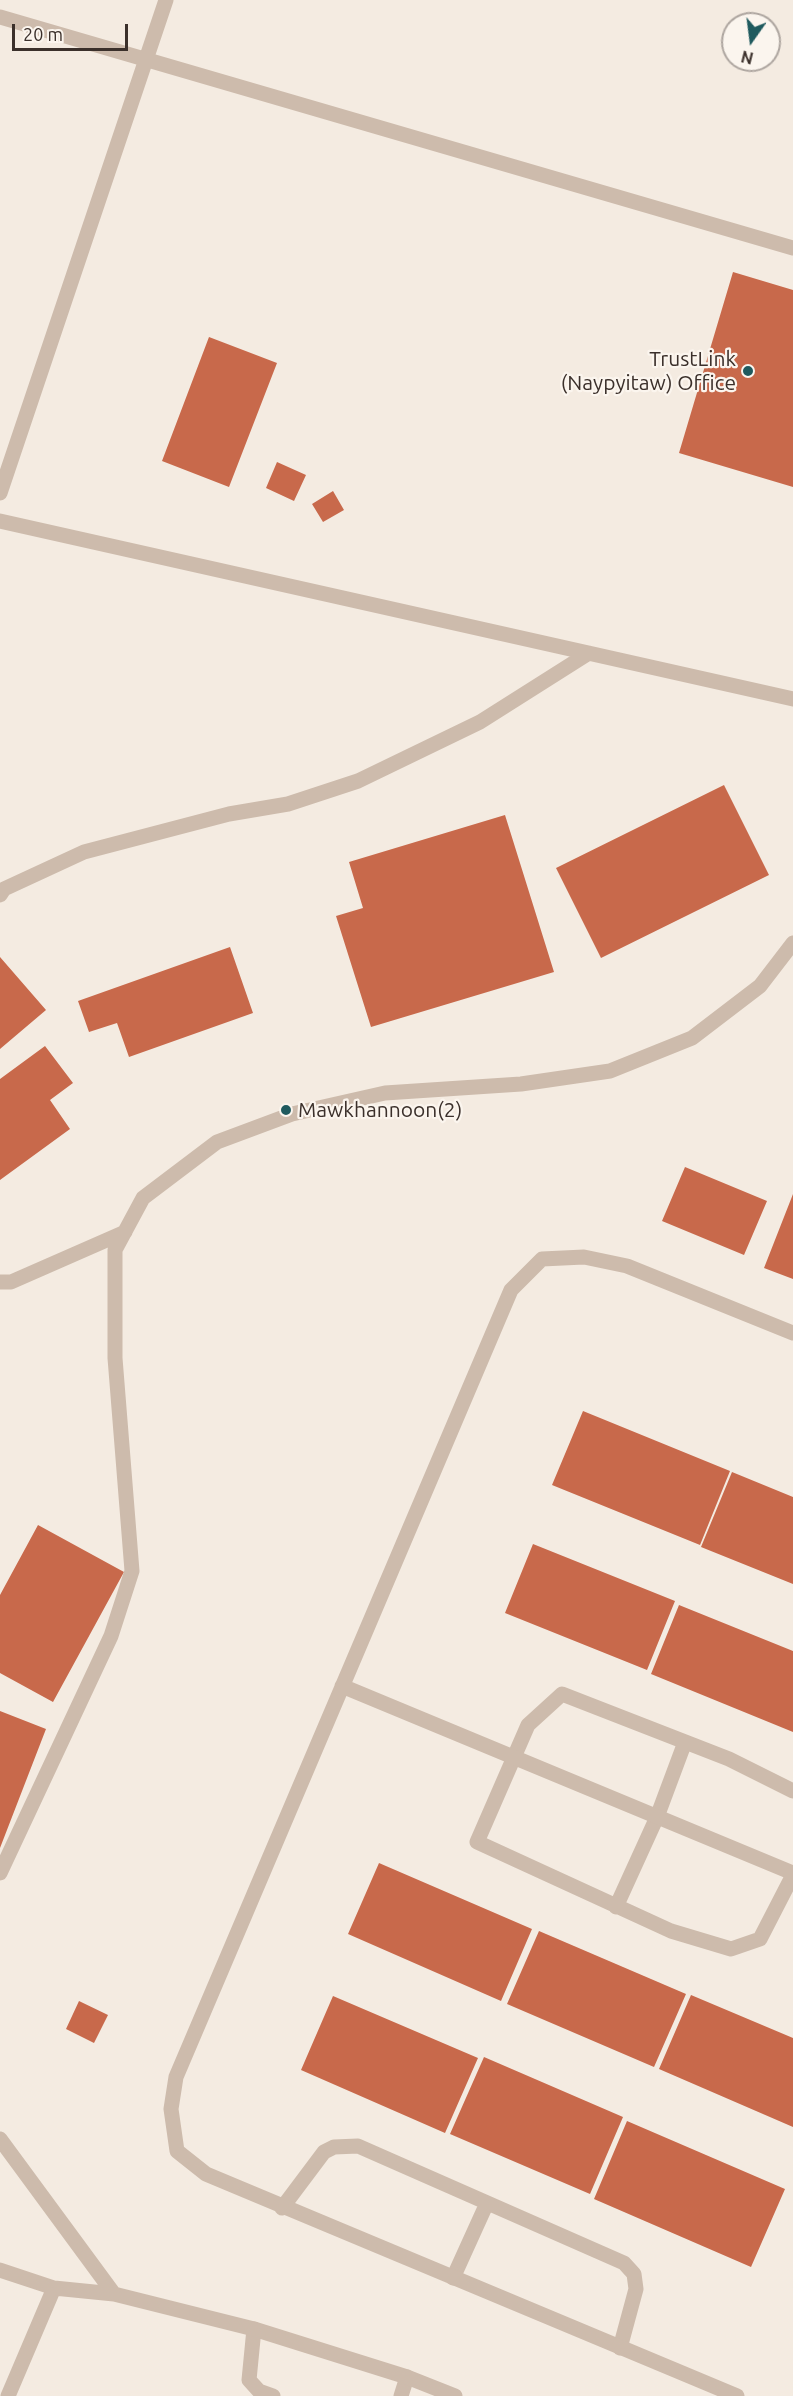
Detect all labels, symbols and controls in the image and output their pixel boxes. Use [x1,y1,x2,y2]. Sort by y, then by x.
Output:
scale bar [15,12,130,50]
north arrow [721,12,781,72]
text: 20 m [23,24,63,44]
text: N [739,47,755,68]
place label: TrustLink (Naypyitaw) Office [561,346,736,396]
marker: TrustLink (Naypyitaw) Office [741,364,755,378]
place label: Mawkhannoon(2) [298,1097,462,1123]
marker: Mawkhannoon(2) [279,1103,293,1117]

